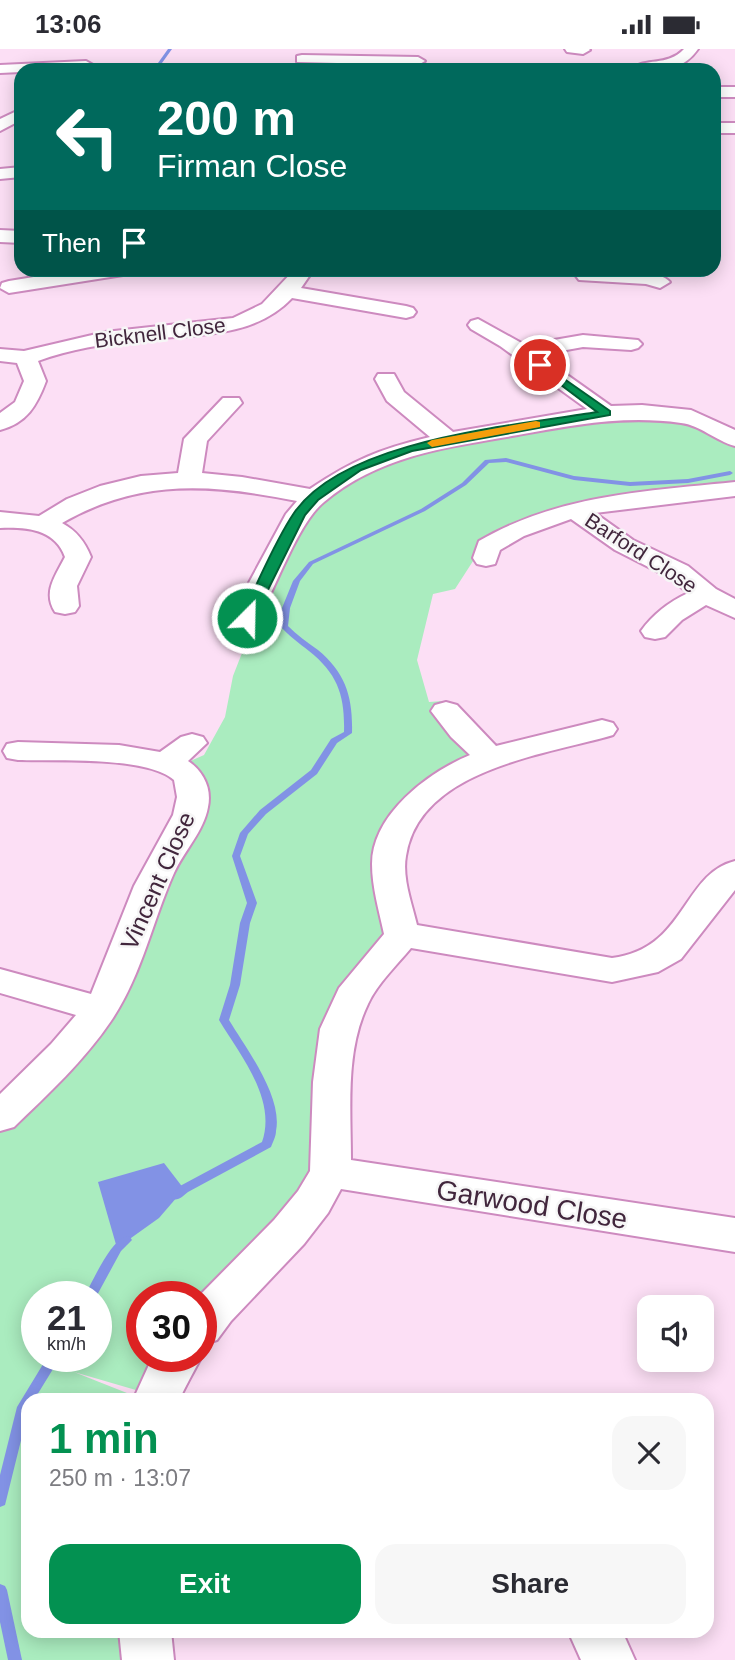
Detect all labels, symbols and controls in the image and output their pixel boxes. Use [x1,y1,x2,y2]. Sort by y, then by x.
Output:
text: 13:06 [35,9,102,39]
icon: left [42,91,133,182]
text: 200 m [157,91,296,145]
text: Firman Close [157,148,347,184]
icon: arrive [115,224,153,262]
text: Then [42,228,101,258]
street label: Bicknell Close [93,313,227,352]
pin [510,335,570,395]
icon: arrive [521,346,559,384]
street label: Barford Close [581,508,701,597]
position arrow [210,581,284,655]
street label: Vincent Close [115,808,200,954]
street label: Garwood Close [434,1174,630,1235]
speed limit sign: 30 [126,1281,217,1372]
map controls [637,1295,714,1372]
button: sound [637,1295,714,1372]
text: 21 [47,1298,86,1337]
text: km/h [47,1334,86,1354]
text: 1 min [49,1415,159,1462]
button: close [612,1416,686,1490]
text: 250 m · 13:07 [49,1465,191,1491]
button: Exit [49,1544,361,1624]
button: Share [375,1544,686,1624]

